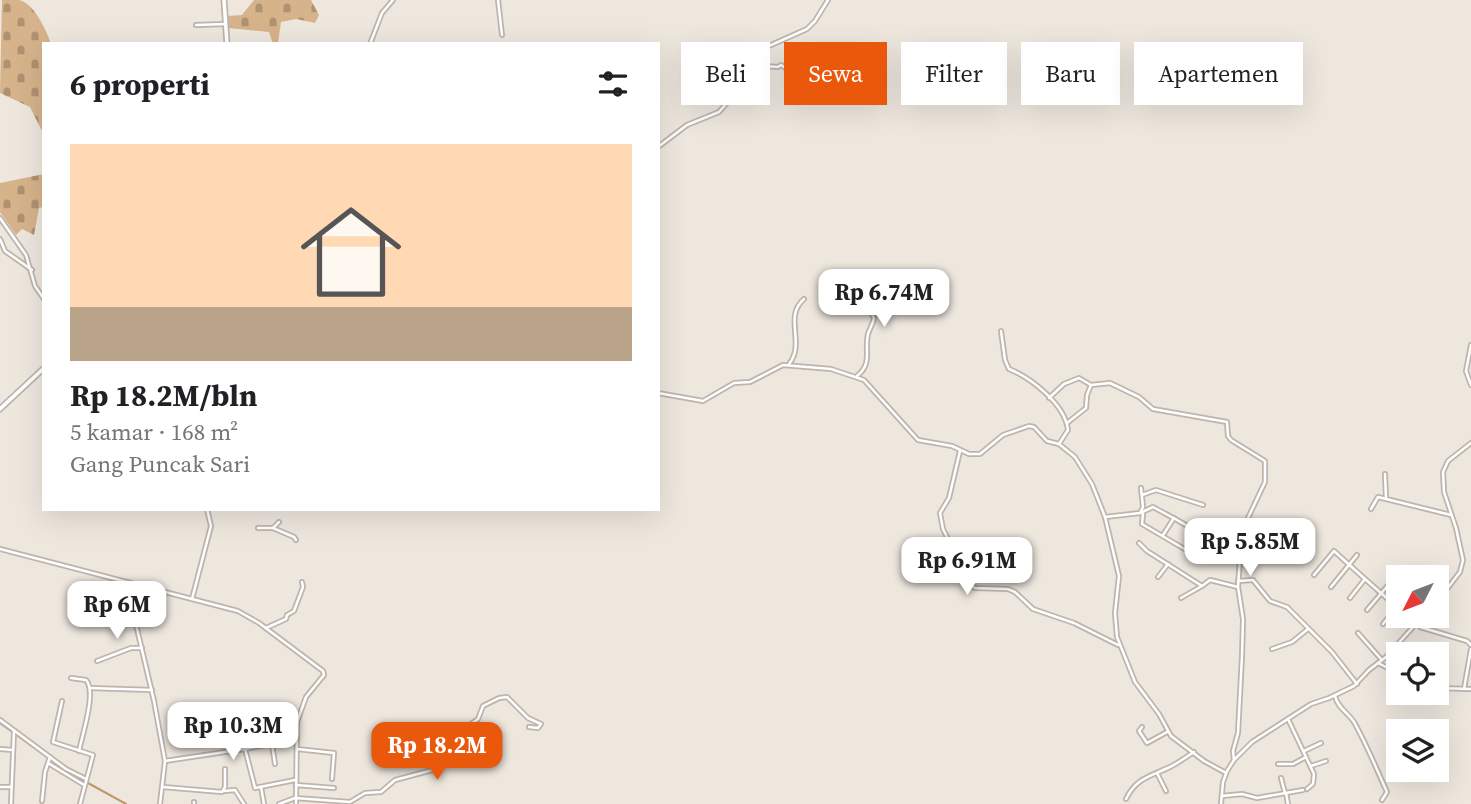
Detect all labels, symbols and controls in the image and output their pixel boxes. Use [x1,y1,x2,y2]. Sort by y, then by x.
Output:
chip: Beli [681,42,770,105]
chip: Sewa [784,42,887,105]
chip: Filter [901,42,1007,105]
chip: Baru [1021,42,1120,105]
chip: Apartemen [1134,42,1303,105]
text: 6 properti [70,64,210,105]
icon: filters [594,65,632,103]
icon: home [288,189,414,315]
pin: Rp 6.74M [812,270,956,329]
text: Rp 6.74M [834,276,934,308]
text: Rp 18.2M/bln [70,375,257,416]
text: 5 kamar · 168 m² [70,416,238,448]
text: Gang Puncak Sari [70,448,250,480]
pin: Rp 5.85M [1178,518,1322,578]
text: Rp 5.85M [1200,525,1300,557]
pin: Rp 6.91M [895,538,1039,597]
text: Rp 6.91M [917,544,1017,576]
north arrow [1386,565,1449,628]
map controls [1386,565,1449,782]
pin: Rp 6M [68,582,166,641]
text: Rp 6M [83,588,151,620]
button: locate [1386,642,1449,705]
pin: Rp 10.3M [161,702,305,762]
text: Rp 10.3M [183,709,283,741]
button: layers [1386,719,1449,782]
pin: Rp 18.2M [365,722,509,782]
text: Rp 18.2M [387,729,487,761]

